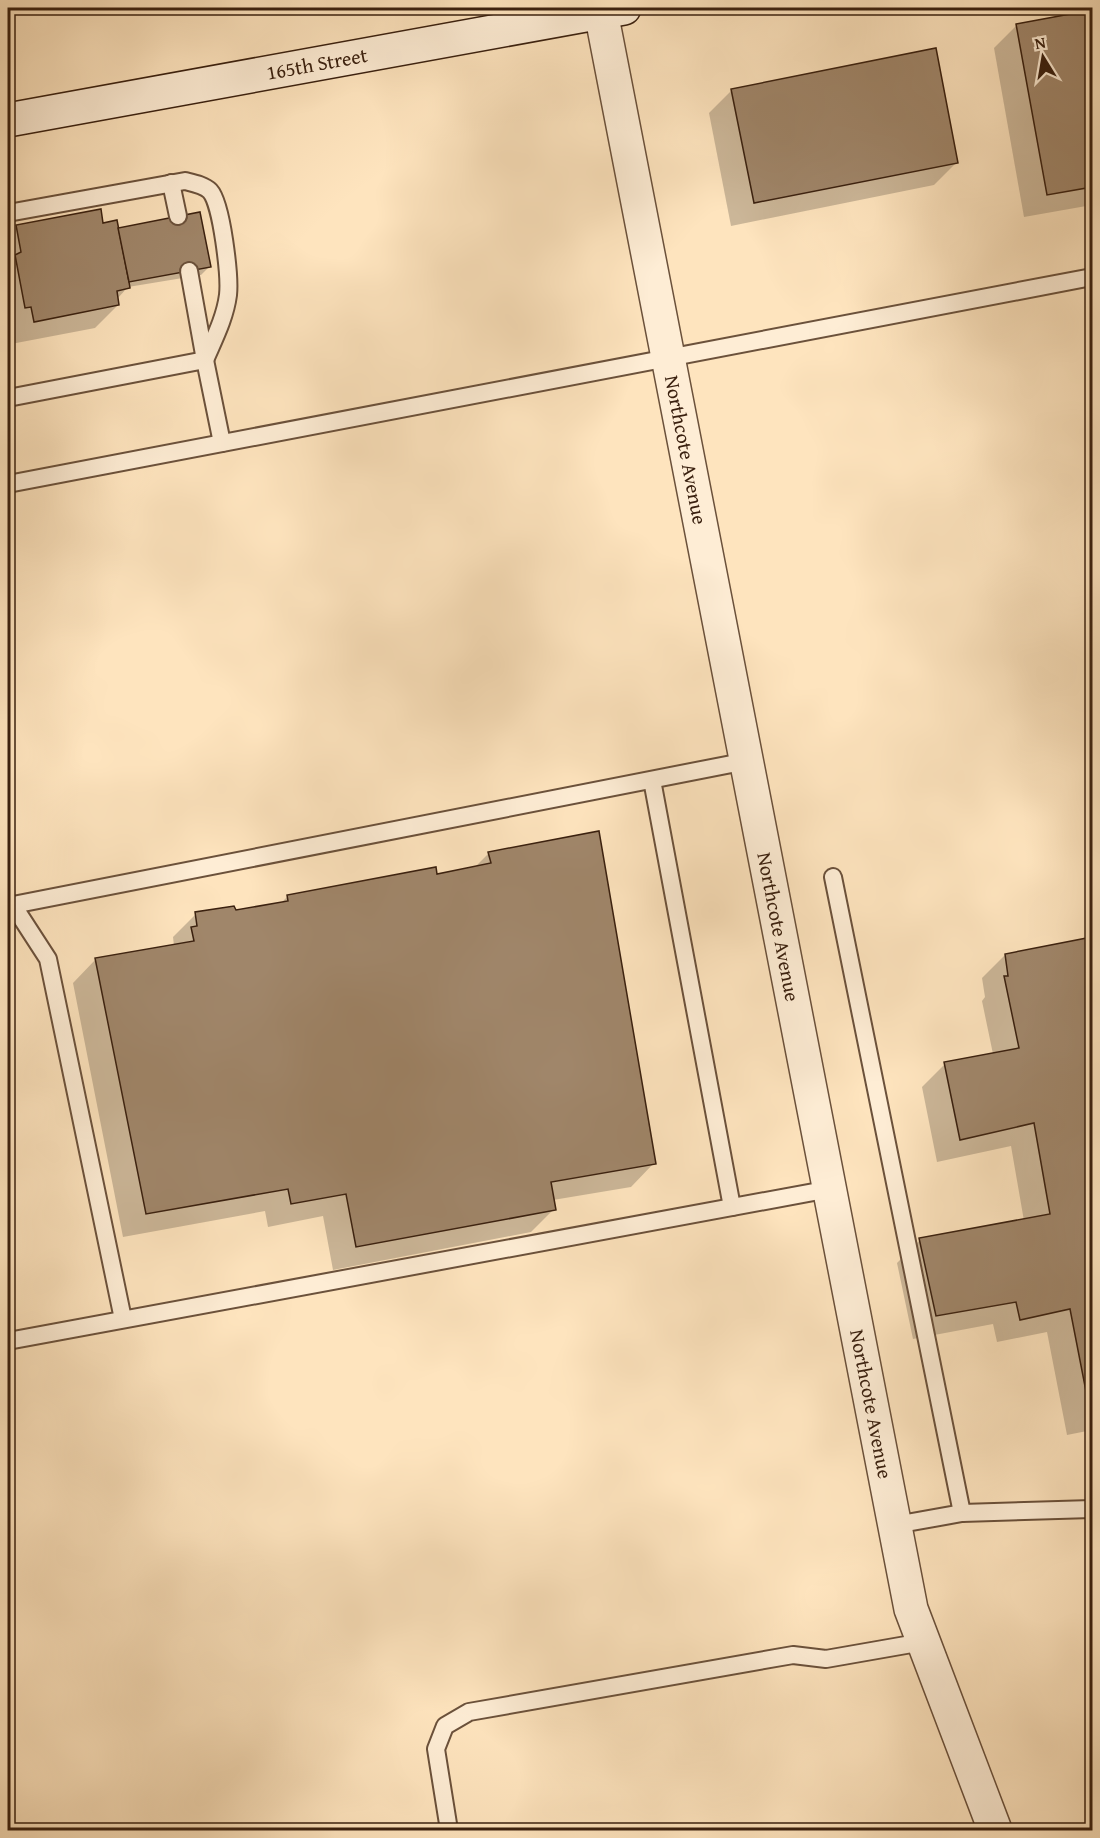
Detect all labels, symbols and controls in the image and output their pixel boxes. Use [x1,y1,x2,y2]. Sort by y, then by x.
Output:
north arrow [1013,27,1073,87]
text: N [1033,29,1048,55]
street label: 165th Street [264,40,370,87]
street label: Northcote Avenue [658,373,715,527]
street label: Northcote Avenue [750,850,808,1004]
street label: Northcote Avenue [843,1327,900,1481]

